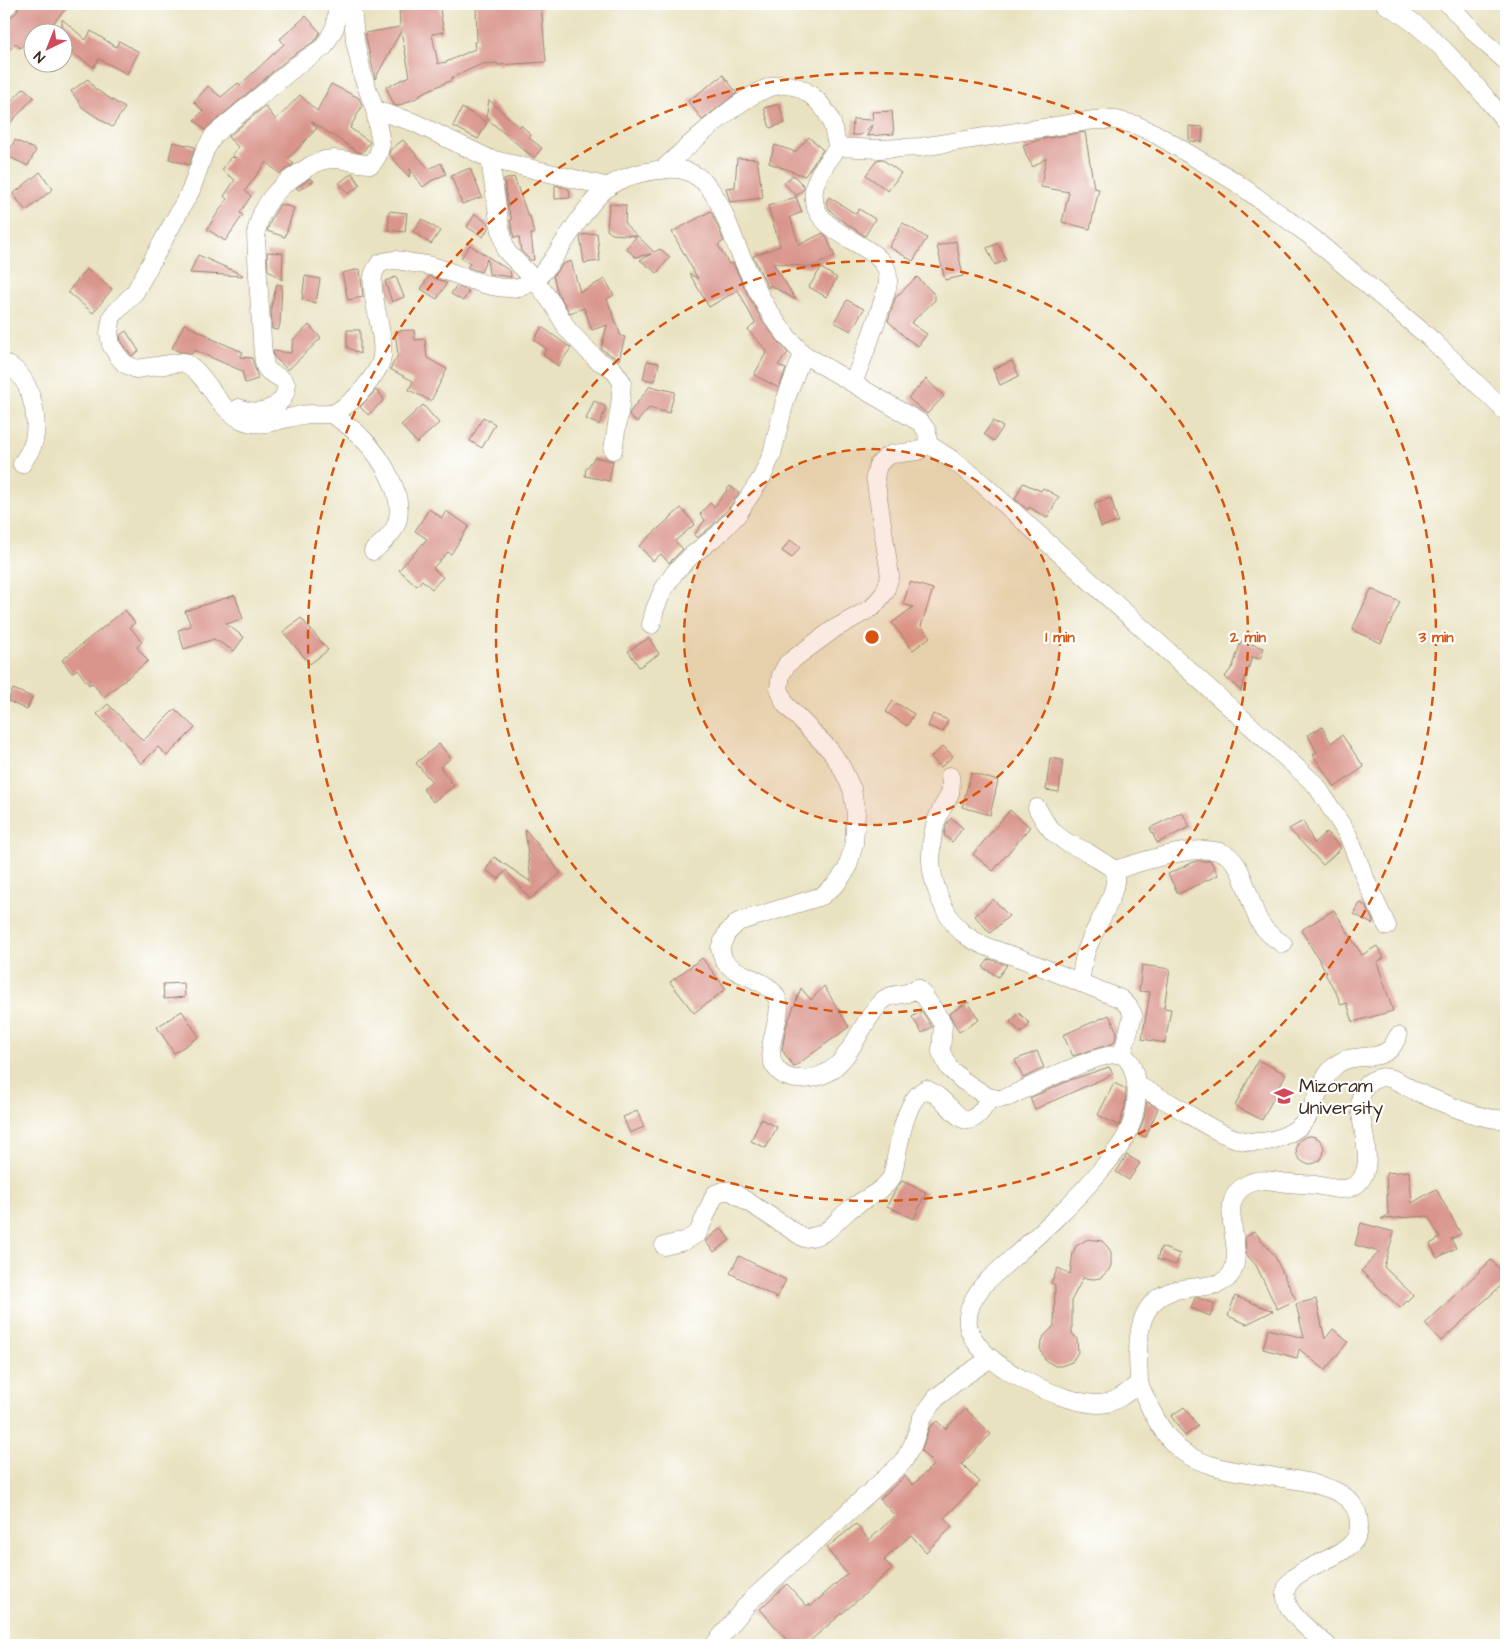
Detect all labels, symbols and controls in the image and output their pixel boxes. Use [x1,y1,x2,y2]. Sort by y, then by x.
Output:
north arrow [22,22,72,72]
text: N [30,46,50,67]
text: 1 min [1045,627,1075,648]
text: 2 min [1229,627,1267,648]
text: 3 min [1417,627,1454,648]
centre of rings [863,628,881,646]
place label: Mizoram University [1299,1073,1384,1123]
school or university icon: Mizoram University [1273,1085,1295,1107]

